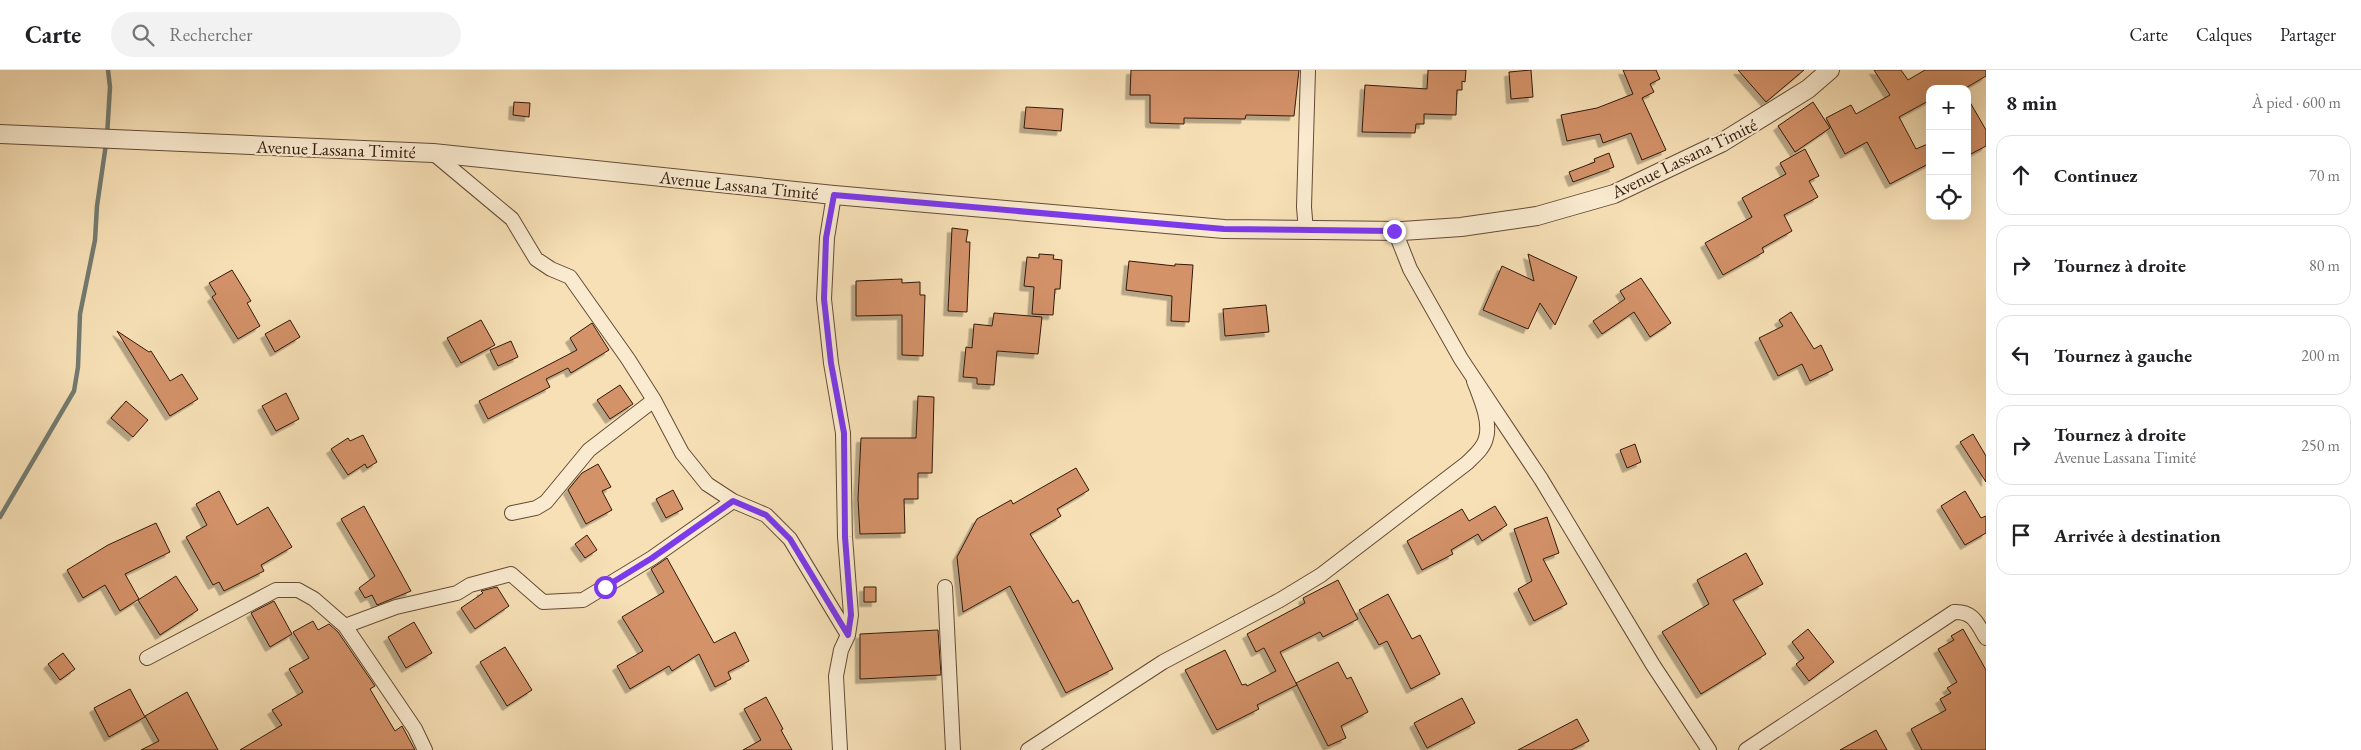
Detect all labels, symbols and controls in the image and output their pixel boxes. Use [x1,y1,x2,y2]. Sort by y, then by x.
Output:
search box [111,12,461,57]
text: Carte [25,19,81,50]
icon: search [129,21,157,49]
text: Rechercher [169,22,253,47]
text: Carte [2129,23,2168,46]
text: Calques [2196,23,2252,46]
text: Partager [2280,23,2336,46]
map controls [1926,85,1971,220]
button: + [1926,85,1971,130]
text: 8 min [2006,89,2057,116]
text: À pied · 600 m [2252,92,2341,113]
street label: Avenue Lassana Timité [1606,113,1761,204]
button: − [1926,130,1971,175]
street label: Avenue Lassana Timité [255,135,416,163]
icon: ahead [2007,161,2035,189]
text: Continuez [2054,163,2138,188]
street label: Avenue Lassana Timité [657,165,820,205]
text: 70 m [2309,165,2340,186]
button: locate [1926,175,1971,220]
route end [1383,220,1406,243]
icon: right [2007,251,2035,279]
text: Tournez à droite [2054,253,2186,278]
text: 80 m [2309,255,2340,276]
icon: left [2007,341,2035,369]
text: Tournez à gauche [2054,343,2192,368]
text: 200 m [2301,345,2340,366]
text: Tournez à droite [2054,422,2186,447]
icon: right [2007,431,2035,459]
text: 250 m [2301,435,2340,456]
text: Avenue Lassana Timité [2054,447,2196,468]
icon: arrive [2007,521,2035,549]
text: Arrivée à destination [2054,523,2221,548]
route start [594,576,617,599]

